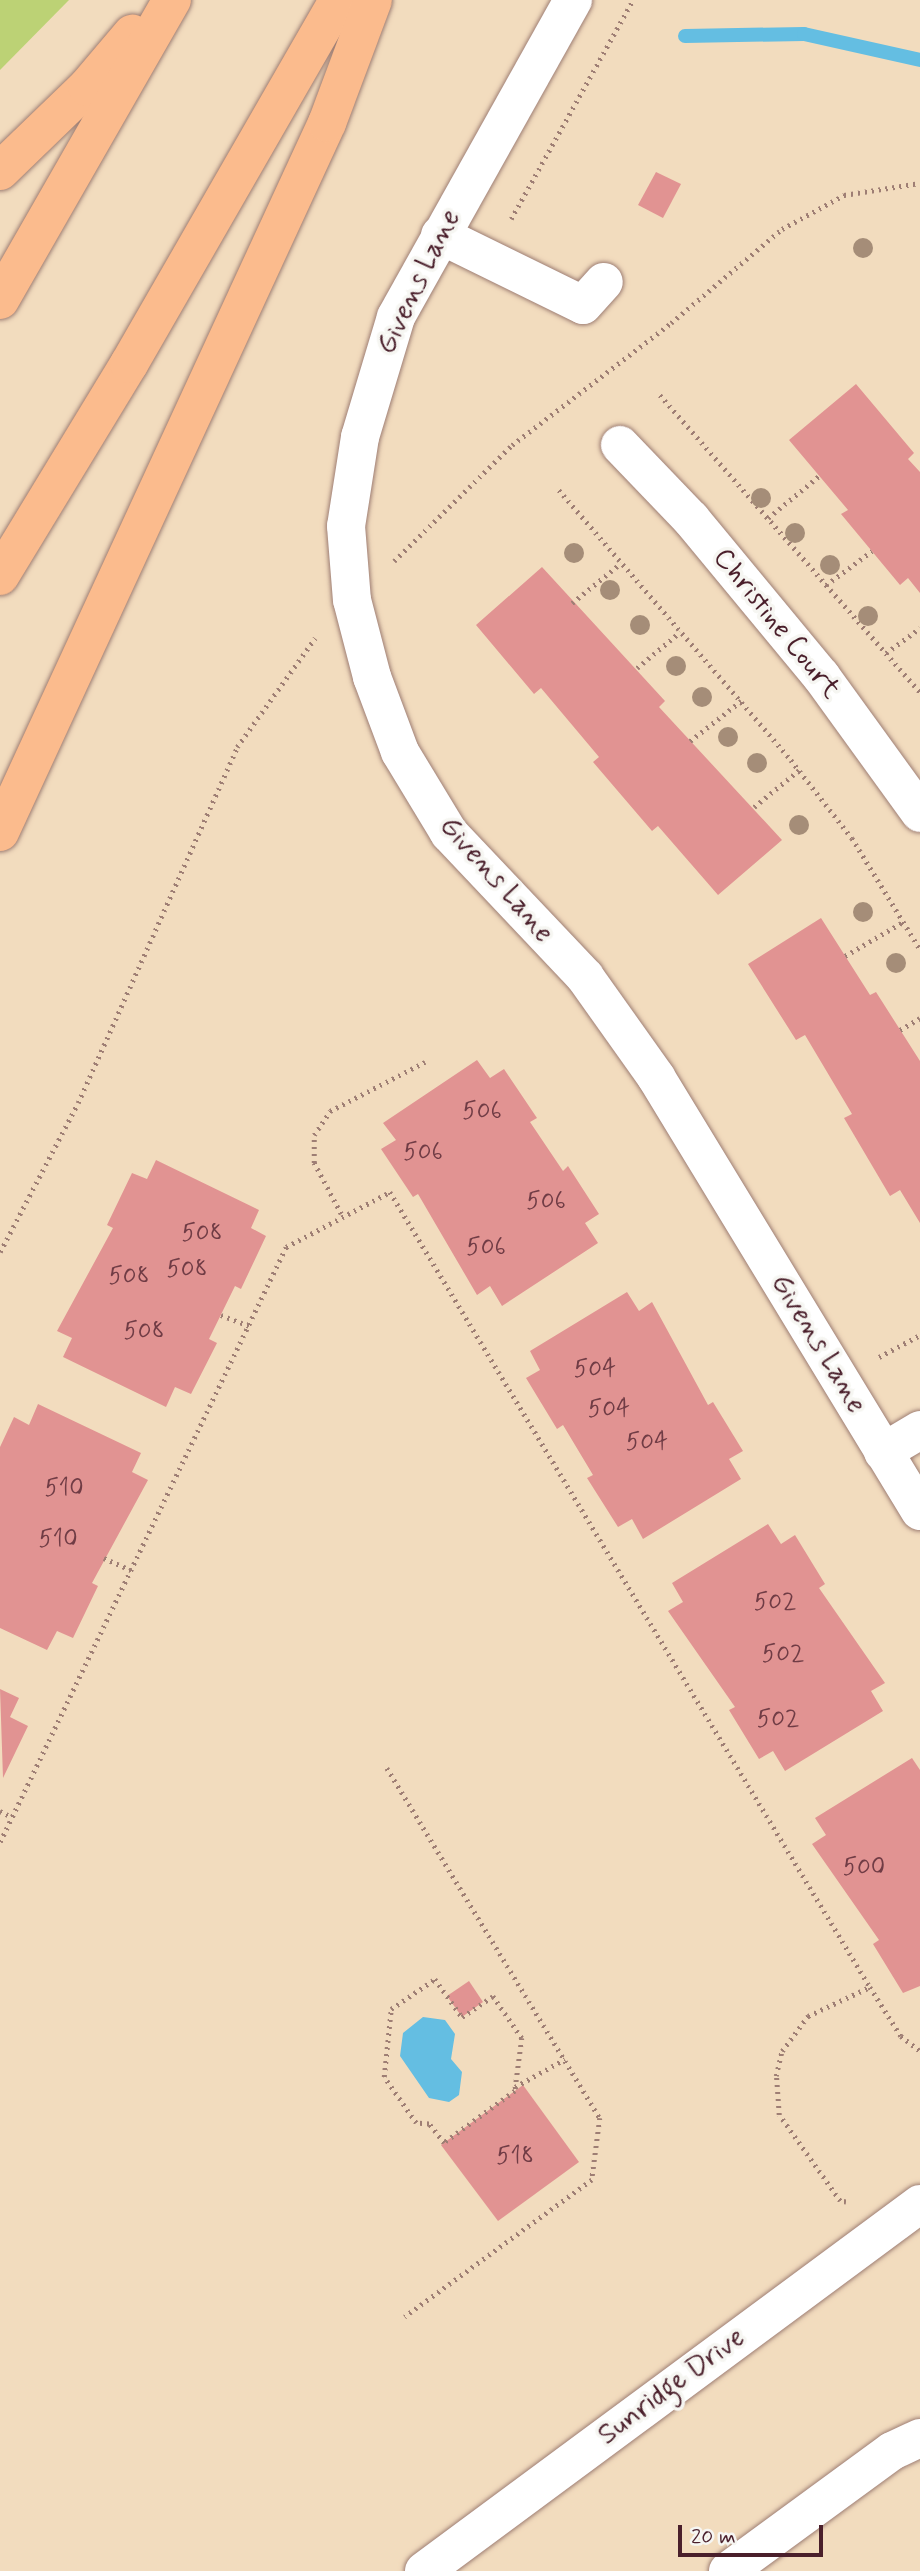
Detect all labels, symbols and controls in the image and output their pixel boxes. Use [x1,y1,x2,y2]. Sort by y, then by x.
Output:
street label: Givens Lane [370,206,468,358]
street label: Christine Court [706,543,846,705]
street label: Givens Lane [433,811,559,949]
house number: 506 [462,1098,502,1126]
house number: 506 [403,1139,443,1167]
house number: 506 [526,1188,566,1216]
house number: 508 [181,1220,223,1248]
house number: 506 [466,1234,506,1262]
house number: 508 [166,1256,208,1284]
house number: 508 [108,1263,150,1291]
street label: Givens Lane [764,1270,872,1418]
house number: 508 [123,1318,165,1346]
house number: 504 [574,1356,616,1384]
house number: 504 [588,1396,630,1424]
house number: 504 [626,1429,668,1457]
house number: 510 [44,1475,84,1503]
house number: 510 [38,1526,78,1554]
house number: 502 [754,1589,796,1617]
house number: 502 [762,1641,804,1669]
house number: 502 [757,1706,799,1734]
house number: 500 [843,1854,885,1882]
house number: 518 [496,2143,534,2171]
street label: Sunridge Drive [593,2322,751,2452]
scale bar [682,2512,827,2556]
text: 20 m [691,2523,736,2551]

